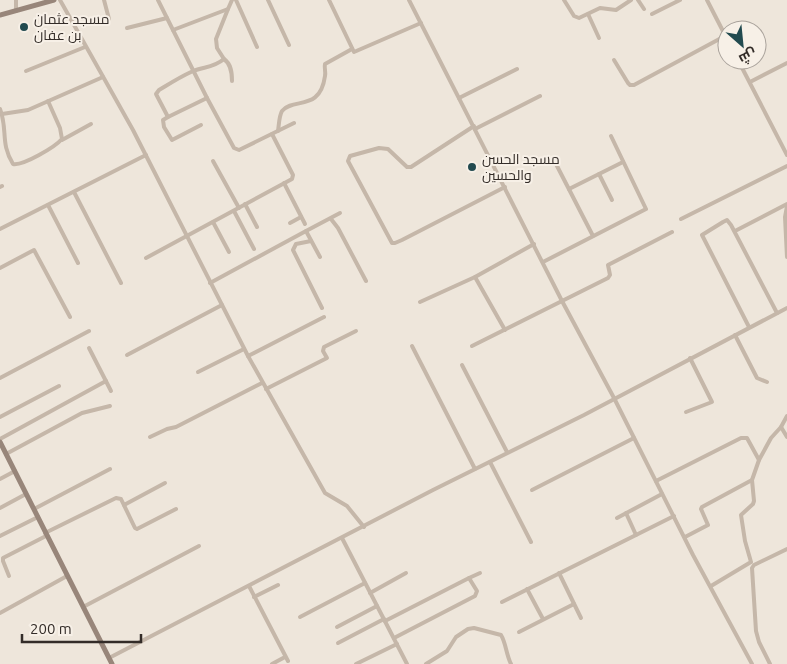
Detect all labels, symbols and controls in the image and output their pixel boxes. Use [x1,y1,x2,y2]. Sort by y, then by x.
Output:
place label: مسجد عثمان بن عفان [34,11,109,43]
north arrow [717,20,767,70]
marker: مسجد عثمان بن عفان [18,21,30,33]
text: ش [736,44,760,68]
place label: مسجد الحسن والحسين [482,151,560,183]
marker: مسجد الحسن والحسين [466,161,478,173]
scale bar [22,612,141,644]
text: 200 m [30,620,72,637]

